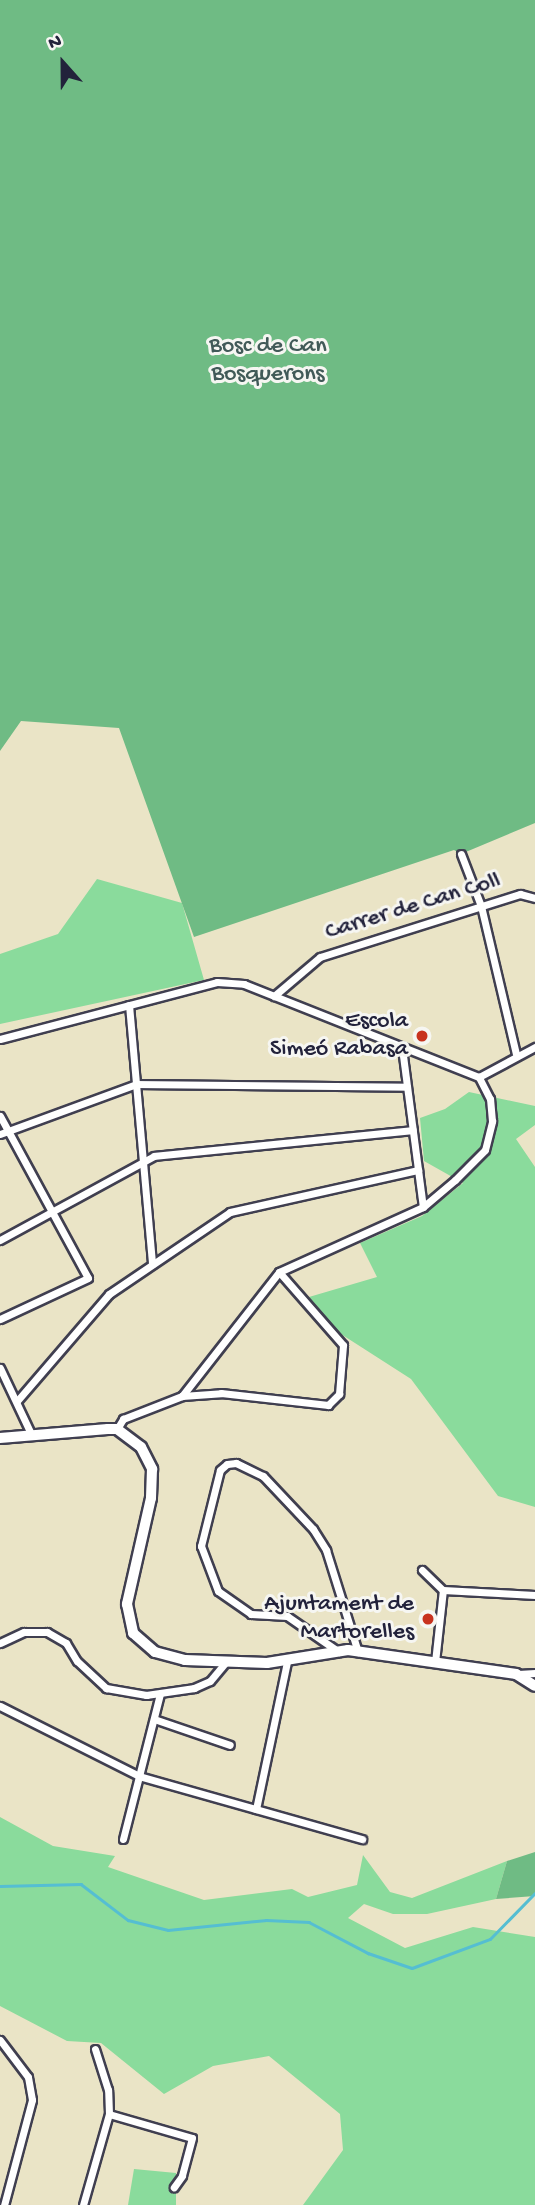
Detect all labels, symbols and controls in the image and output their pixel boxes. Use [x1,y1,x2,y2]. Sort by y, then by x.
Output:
north arrow [28,28,98,98]
text: N [45,30,65,56]
park label: Bosc de Can Bosquerons [209,333,327,389]
street label: Carrer de Can Coll [322,867,504,947]
place label: Escola Simeó Rabasa [270,1008,408,1064]
marker: Escola Simeó Rabasa [414,1028,430,1044]
place label: Ajuntament de Martorelles [264,1591,414,1647]
marker: Ajuntament de Martorelles [420,1611,436,1627]

